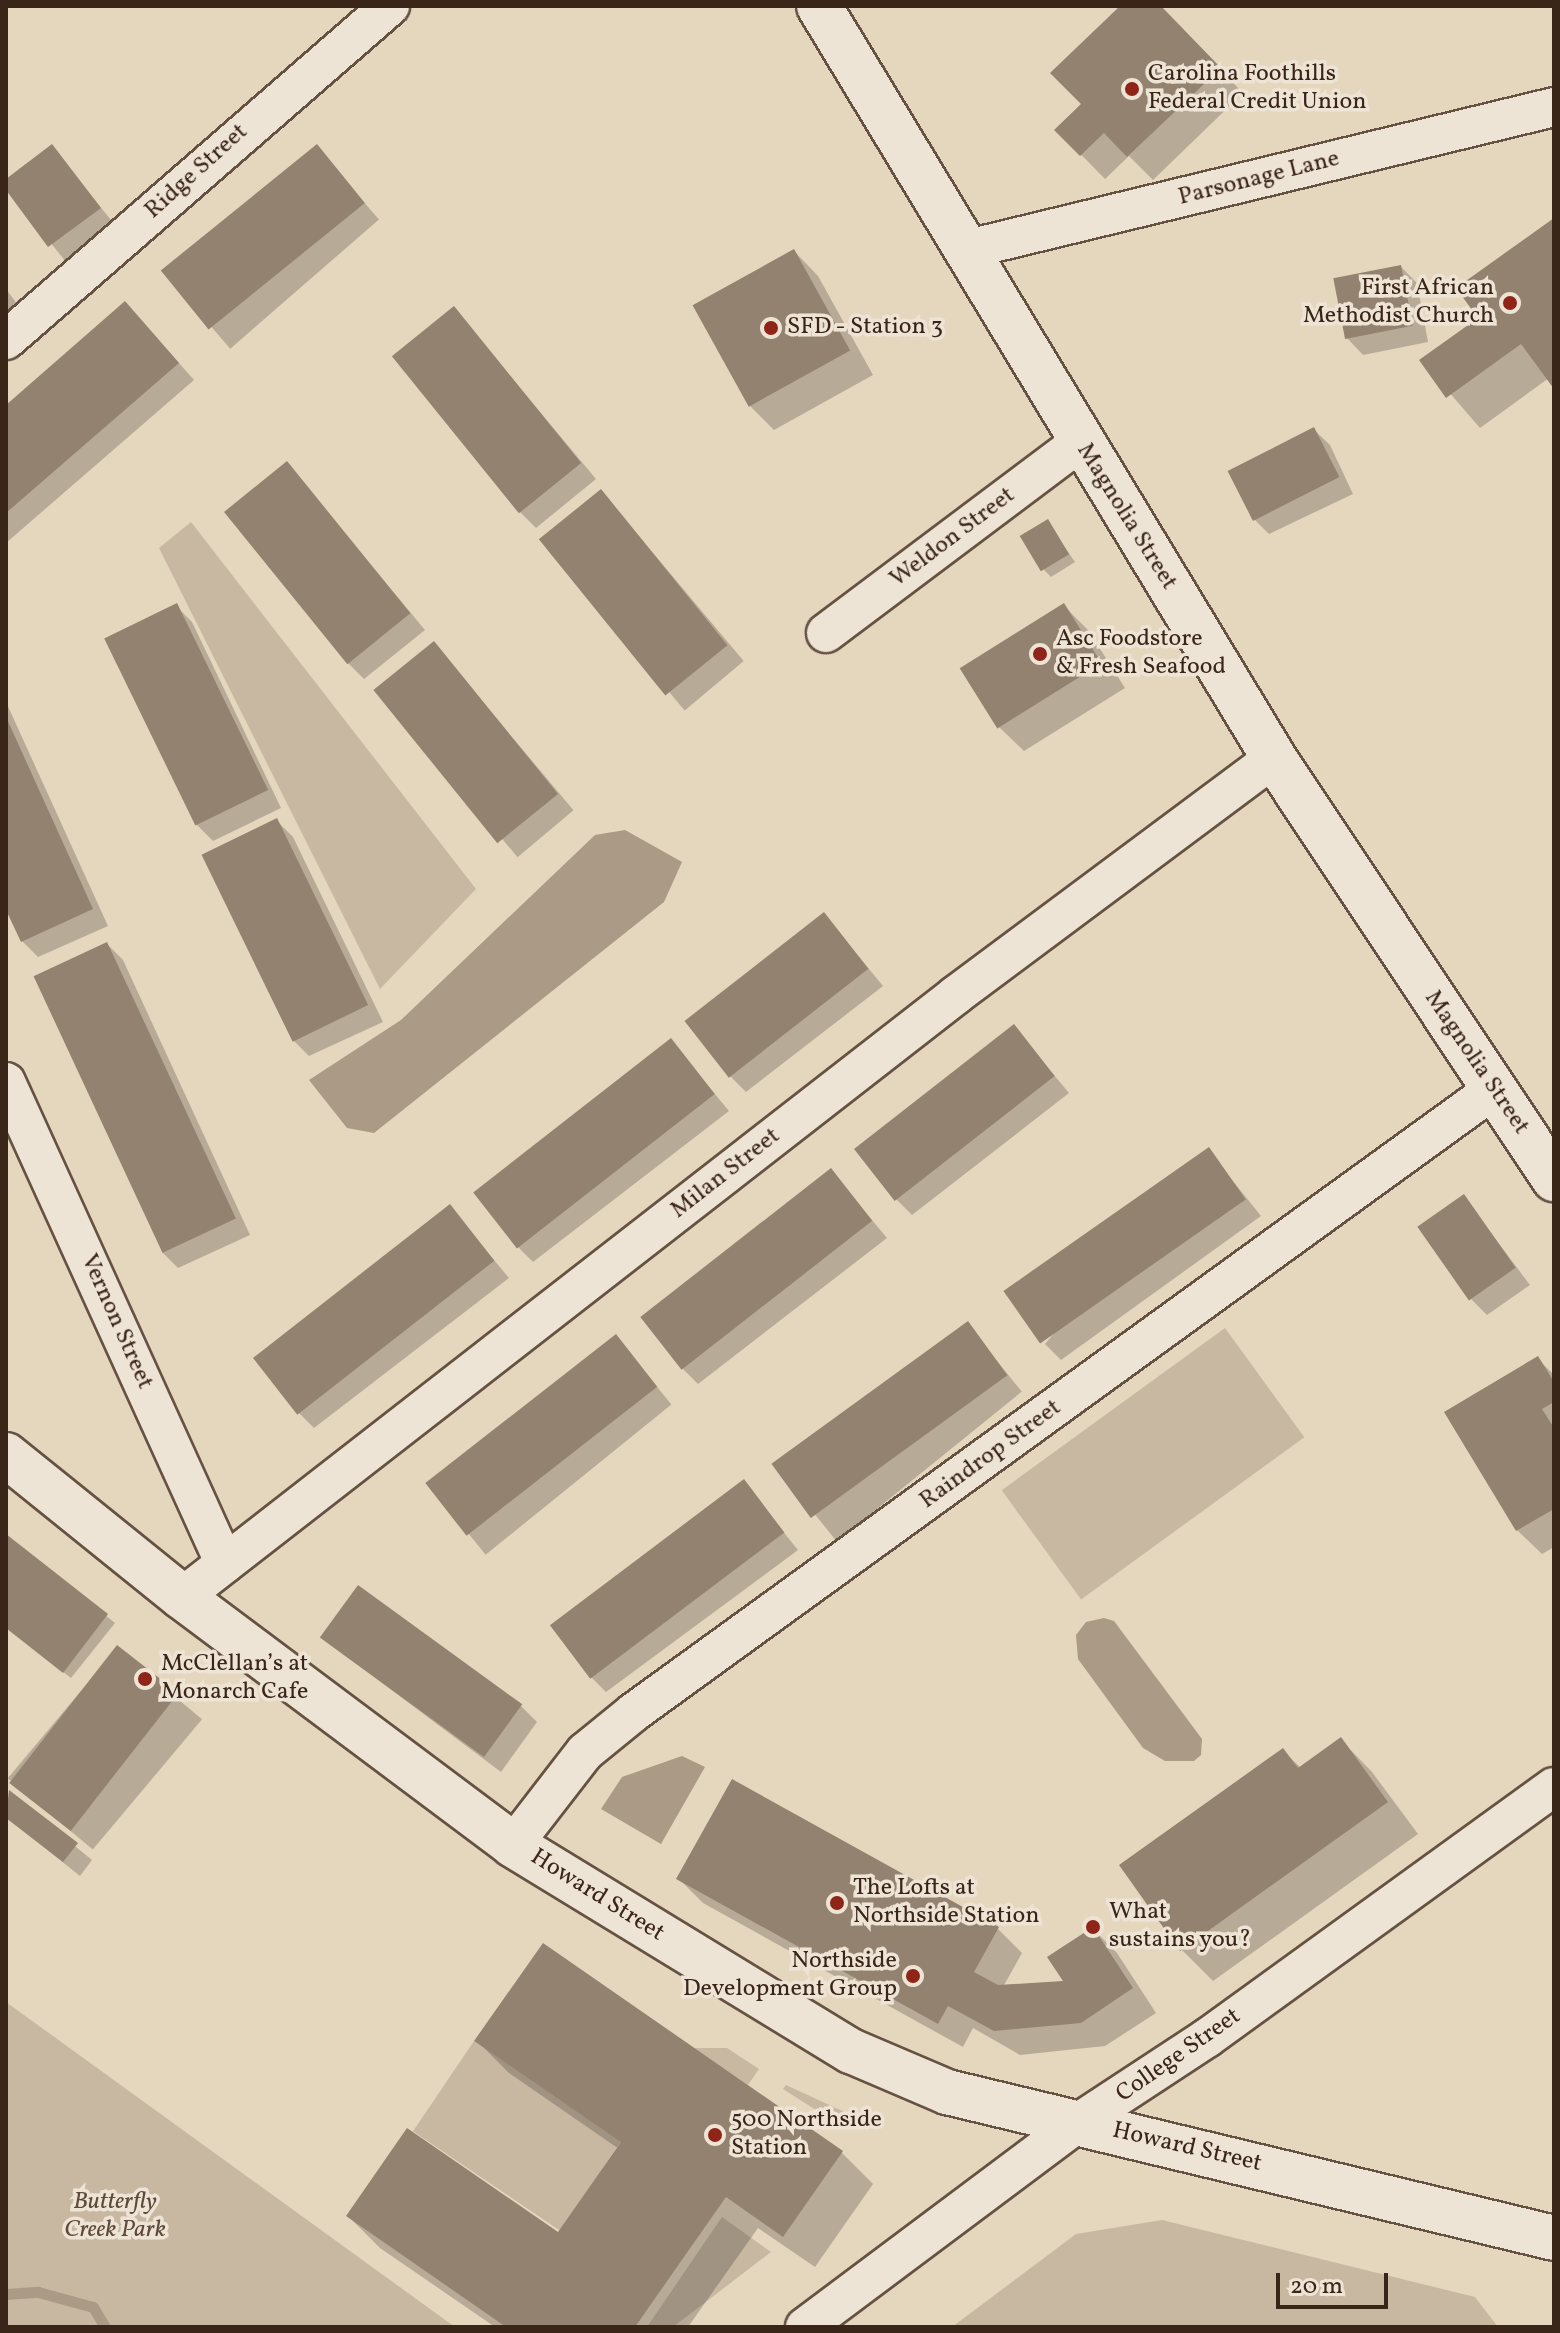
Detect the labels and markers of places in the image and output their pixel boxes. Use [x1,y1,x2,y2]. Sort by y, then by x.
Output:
place label: Carolina Foothills Federal Credit Union [1148,61,1366,117]
marker: Carolina Foothills Federal Credit Union [1123,80,1141,98]
place label: First African Methodist Church [1303,275,1494,331]
marker: First African Methodist Church [1501,294,1519,312]
place label: SFD - Station 3 [787,314,944,342]
marker: SFD - Station 3 [762,319,780,337]
place label: Asc Foodstore & Fresh Seafood [1056,626,1226,682]
marker: Asc Foodstore & Fresh Seafood [1031,645,1049,663]
place label: McClellan’s at Monarch Cafe [161,1651,308,1707]
marker: McClellan’s at Monarch Cafe [136,1670,154,1688]
place label: The Lofts at Northside Station [853,1875,1040,1931]
marker: The Lofts at Northside Station [828,1894,846,1912]
place label: What sustains you? [1109,1899,1252,1955]
marker: What sustains you? [1084,1918,1102,1936]
place label: Northside Development Group [683,1948,897,2004]
marker: Northside Development Group [904,1967,922,1985]
place label: 500 Northside Station [731,2107,882,2163]
marker: 500 Northside Station [706,2126,724,2144]

